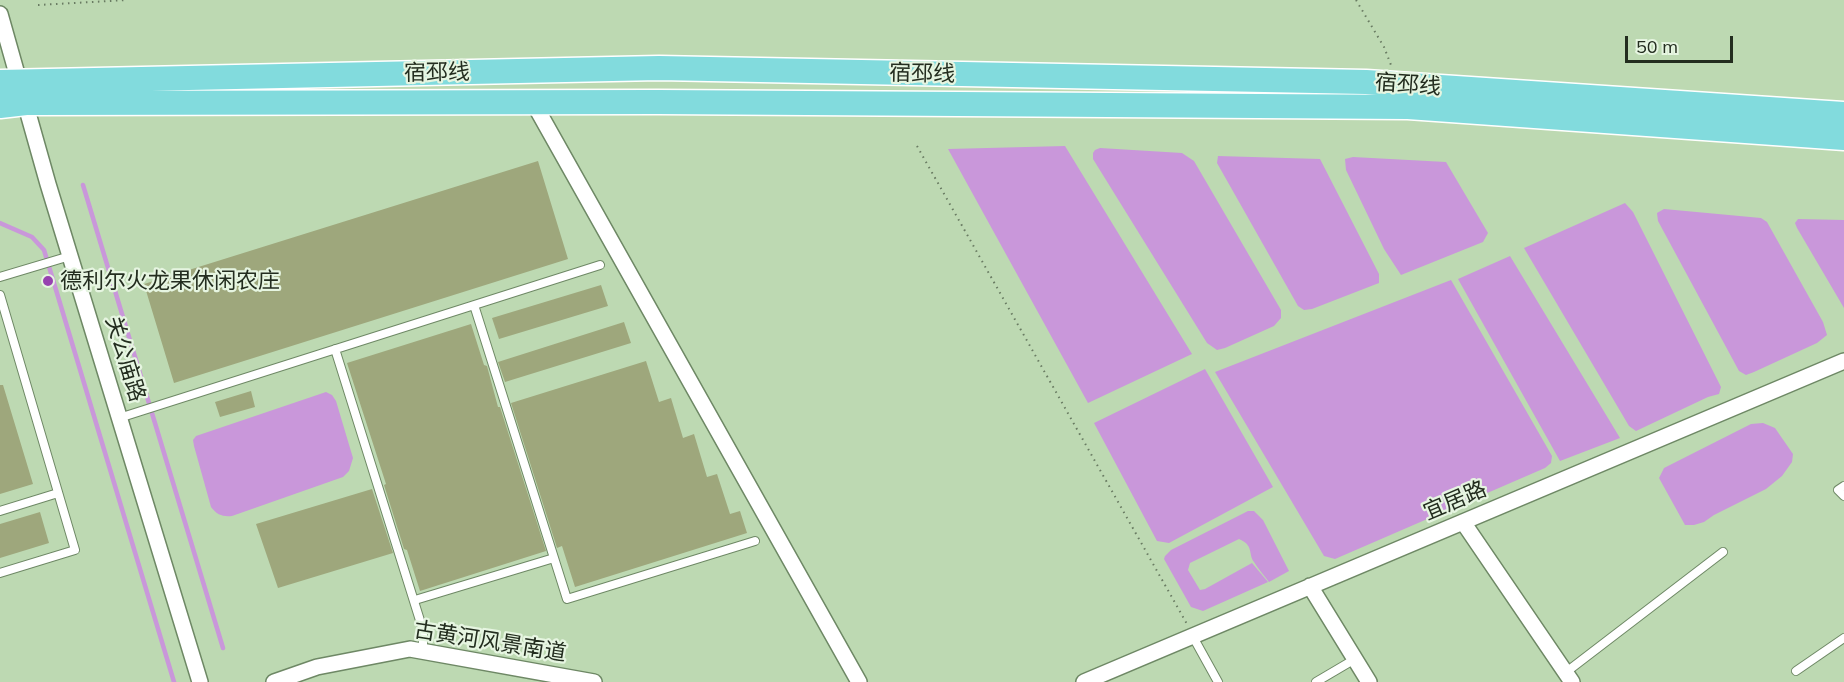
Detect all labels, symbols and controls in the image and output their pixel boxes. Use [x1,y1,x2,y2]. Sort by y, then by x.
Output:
scale bar [1628,24,1736,62]
text: 50 m [1636,35,1678,58]
street label: 宿邳线 [404,59,470,87]
street label: 宿邳线 [889,60,955,88]
street label: 宿邳线 [1374,70,1442,100]
place label: 德利尔火龙果休闲农庄 [60,268,280,294]
marker: 德利尔火龙果休闲农庄 [41,274,55,288]
street label: 关公庙路 [100,313,150,405]
street label: 宜居路 [1419,476,1491,526]
street label: 古黄河风景南道 [412,617,568,667]

